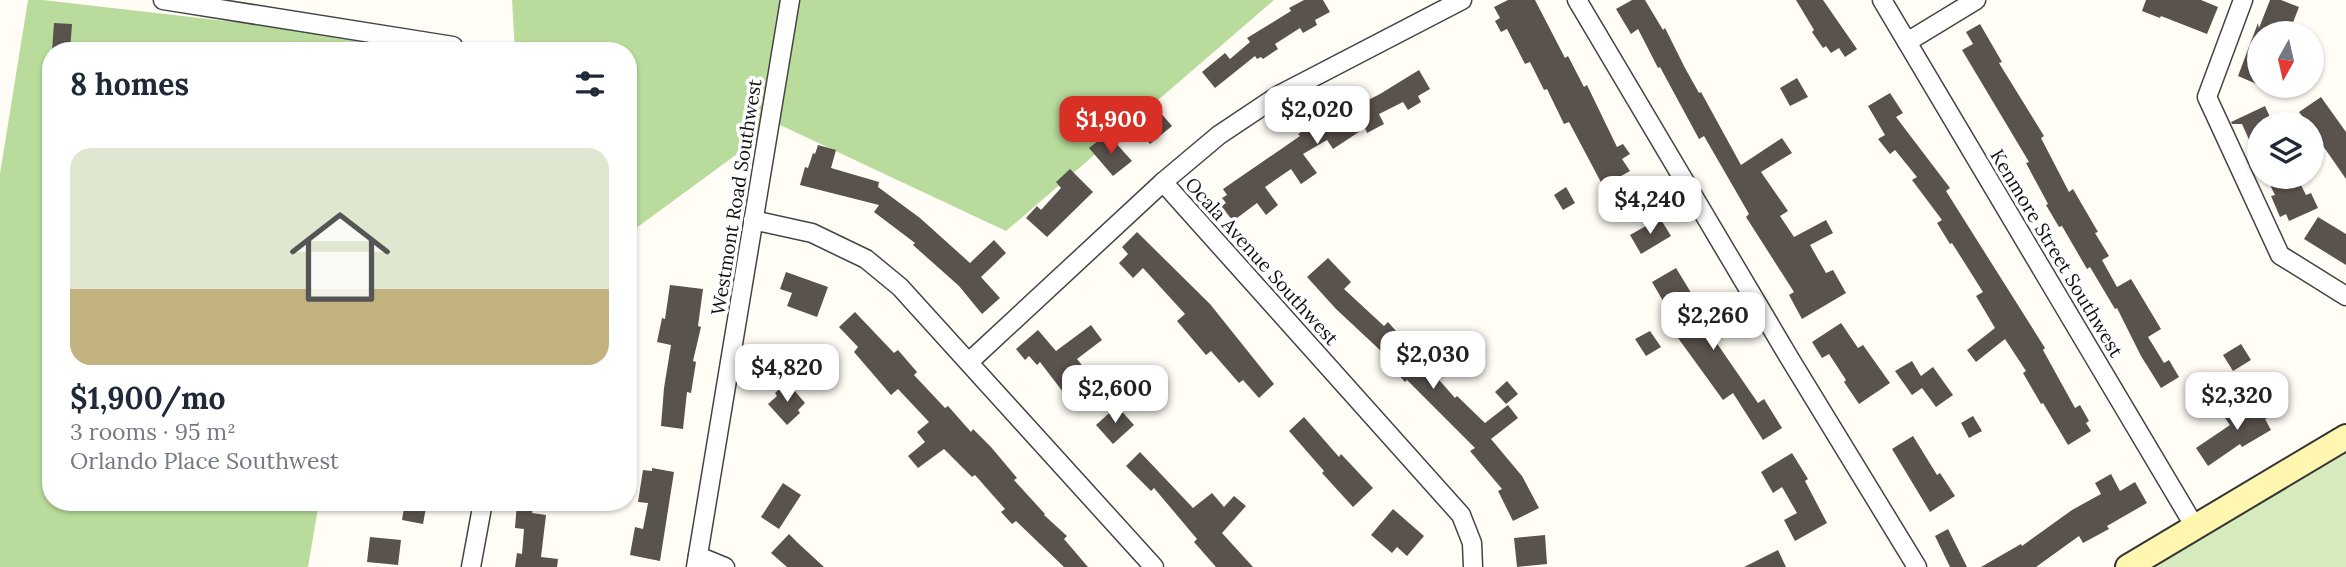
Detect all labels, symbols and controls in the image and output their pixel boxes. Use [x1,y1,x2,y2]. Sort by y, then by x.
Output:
north arrow [2247,21,2324,98]
map controls [2247,21,2324,189]
text: 8 homes [70,65,189,103]
icon: filters [571,65,609,103]
street label: Westmont Road Southwest [705,77,767,317]
pin: $2,020 [1260,86,1374,146]
text: $2,020 [1281,94,1353,123]
pin: $1,900 [1054,96,1168,156]
text: $1,900 [1075,104,1147,133]
button: layers [2247,112,2324,189]
street label: Kenmore Street Southwest [1985,145,2129,362]
street label: Ocala Avenue Southwest [1180,172,1344,350]
pin: $4,240 [1593,176,1707,236]
text: $4,240 [1614,184,1686,213]
icon: home [277,194,403,320]
pin: $2,260 [1656,292,1770,352]
text: $2,260 [1677,300,1749,329]
pin: $2,030 [1376,332,1490,391]
text: $2,030 [1396,339,1470,368]
pin: $4,820 [730,344,844,404]
text: $4,820 [751,352,823,381]
pin: $2,600 [1058,366,1172,425]
pin: $2,320 [2180,372,2294,432]
text: $2,600 [1078,373,1152,402]
text: $1,900/mo [70,379,226,417]
text: $2,320 [2201,380,2273,409]
text: 3 rooms · 95 m² [70,417,236,446]
text: Orlando Place Southwest [70,446,339,475]

